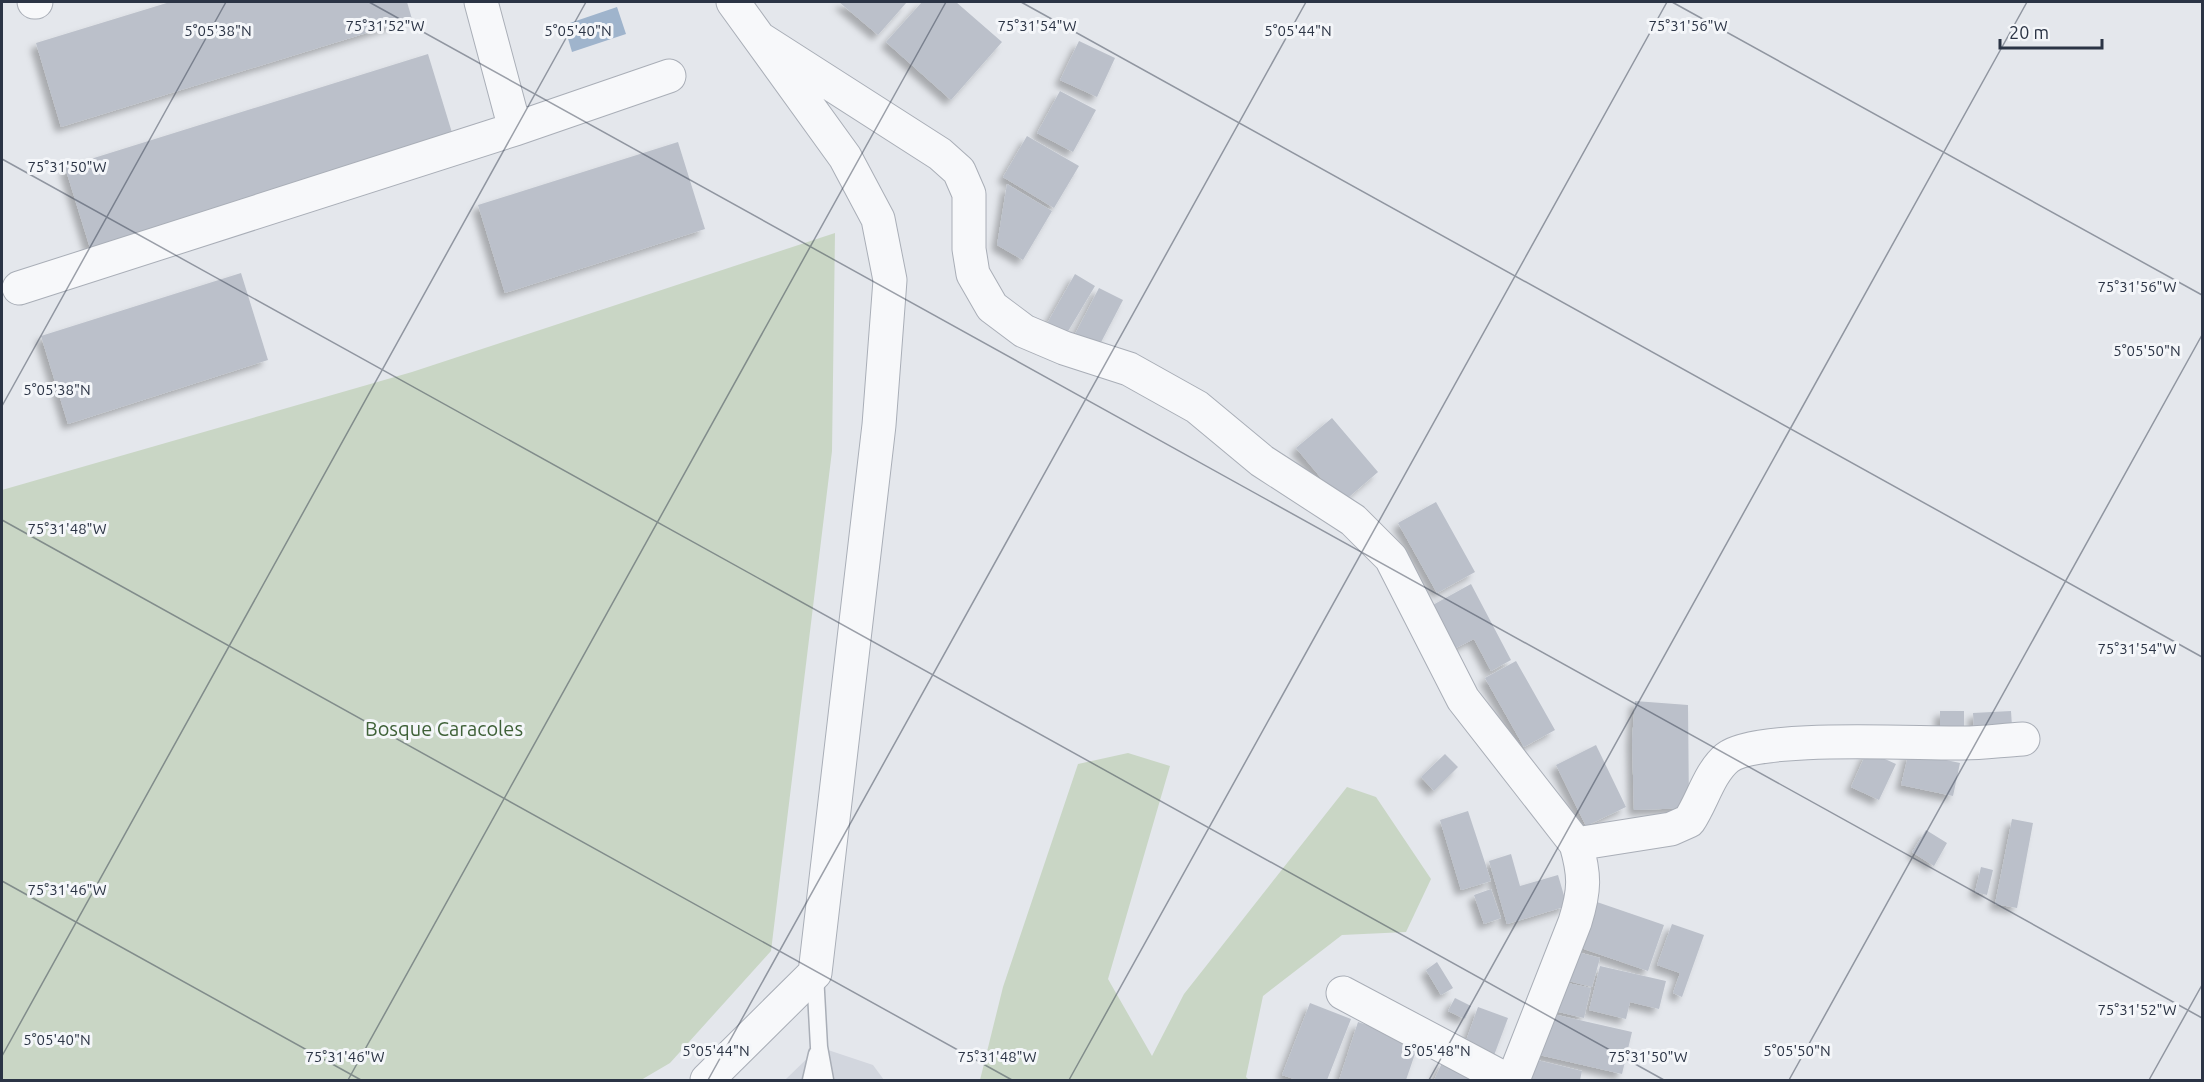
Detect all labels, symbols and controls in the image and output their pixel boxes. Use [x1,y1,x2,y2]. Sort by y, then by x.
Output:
scale bar [2000,12,2102,50]
text: 75°31'52"W [345,17,425,34]
text: 75°31'54"W [997,17,1077,34]
text: 75°31'56"W [1648,17,1728,34]
text: 5°05'38"N [184,22,252,39]
text: 5°05'40"N [544,22,612,39]
text: 5°05'44"N [1264,22,1332,39]
text: 20 m [2009,22,2049,42]
text: 75°31'50"W [27,158,107,175]
text: 75°31'56"W [2097,278,2177,295]
text: 5°05'50"N [2113,342,2181,359]
text: 5°05'38"N [23,381,91,398]
text: 75°31'48"W [27,520,107,537]
text: 75°31'54"W [2097,640,2177,657]
park label: Bosque Caracoles [365,717,523,740]
text: 75°31'46"W [27,881,107,898]
text: 75°31'52"W [2097,1001,2177,1018]
text: 5°05'40"N [23,1031,91,1048]
text: 5°05'44"N [682,1042,750,1059]
text: 5°05'48"N [1403,1042,1471,1059]
text: 5°05'50"N [1763,1042,1831,1059]
text: 75°31'46"W [305,1048,385,1065]
text: 75°31'48"W [957,1048,1037,1065]
text: 75°31'50"W [1608,1048,1688,1065]

